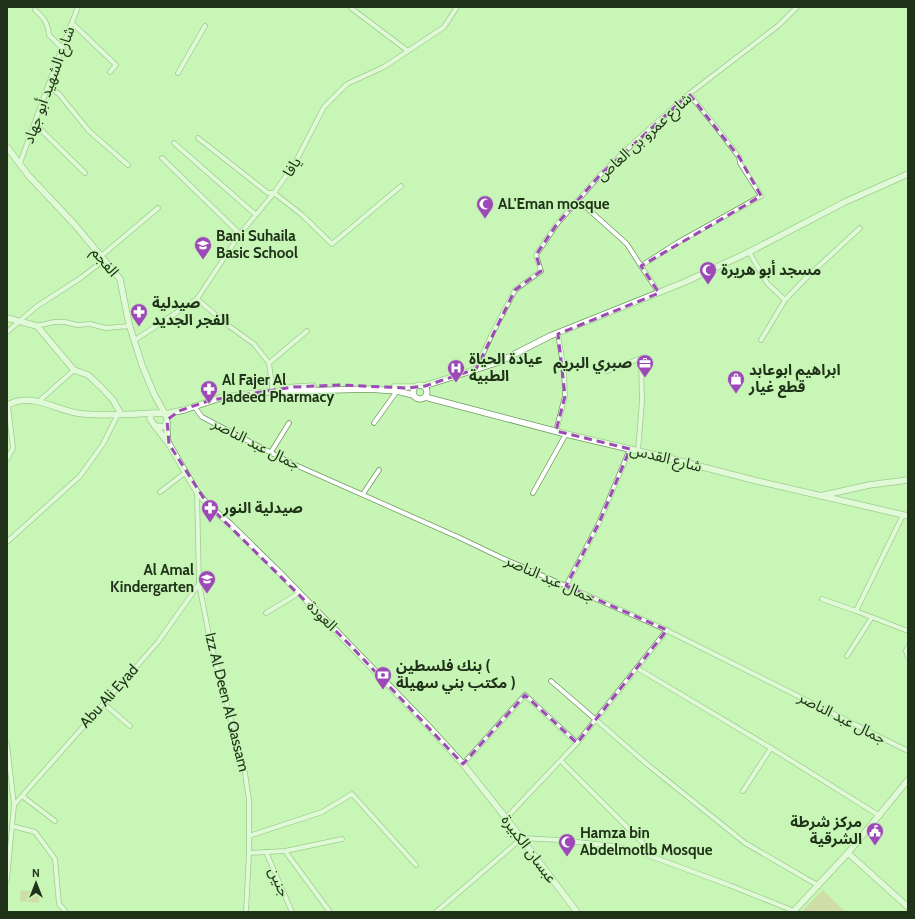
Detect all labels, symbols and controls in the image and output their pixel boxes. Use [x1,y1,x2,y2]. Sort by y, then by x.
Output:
street label: شارع الشهيد أبو جهاد [19,24,81,147]
street label: شارع عمرو بن العاص [592,89,698,187]
street label: يافا [279,154,305,180]
mosque icon: AL'Eman mosque [475,194,495,219]
place label: AL'Eman mosque [498,195,610,213]
place label: Bani Suhaila Basic School [216,227,298,262]
school or university icon: Bani Suhaila Basic School [193,235,213,260]
street label: الفجم [86,244,122,282]
mosque icon: مسجد أبو هريرة [698,260,718,285]
place label: مسجد أبو هريرة [721,260,821,279]
place label: صيدلية الفجر الجديد [152,294,229,329]
pharmacy icon: صيدلية الفجر الجديد [129,302,149,327]
place label: عيادة الحياة الطبية [469,350,543,385]
office icon: صبري البريم [635,353,655,378]
place label: صبري البريم [553,354,632,374]
hospital icon: عيادة الحياة الطبية [446,358,466,383]
place label: ابراهيم ابوعابد قطع غيار [748,361,841,398]
shop icon: ابراهيم ابوعابد قطع غيار [726,369,746,394]
place label: Al Fajer Al Jadeed Pharmacy [221,371,335,406]
pharmacy icon: Al Fajer Al Jadeed Pharmacy [199,379,219,404]
street label: جمال عبد الناصر [208,414,303,474]
street label: شارع القدس [627,440,704,479]
pharmacy icon: صيدلية النور [200,498,220,523]
place label: صيدلية النور [222,499,303,517]
street label: جمال عبد الناصر [501,551,598,607]
place label: Al Amal Kindergarten [110,561,194,596]
school or university icon: Al Amal Kindergarten [197,569,217,594]
street label: العودة [303,597,341,635]
street label: Izz Al Deen Al Qassam [201,631,253,773]
place label: بنك فلسطين ( مكتب بني سهيلة ) [396,657,516,694]
street label: Abu Ali Eyad [76,661,142,731]
bank icon: بنك فلسطين ( مكتب بني سهيلة ) [373,665,393,690]
street label: جمال عبد الناصر [794,688,889,748]
street label: عبسان الكبيرة [498,811,561,887]
place label: مركز شرطة الشرقية [790,813,862,848]
public building icon: مركز شرطة الشرقية [865,821,885,846]
place label: Hamza bin Abdelmotlb Mosque [580,824,713,859]
mosque icon: Hamza bin Abdelmotlb Mosque [557,832,577,857]
north arrow [16,863,56,903]
street label: جنين [265,864,293,900]
text: N [32,866,40,880]

